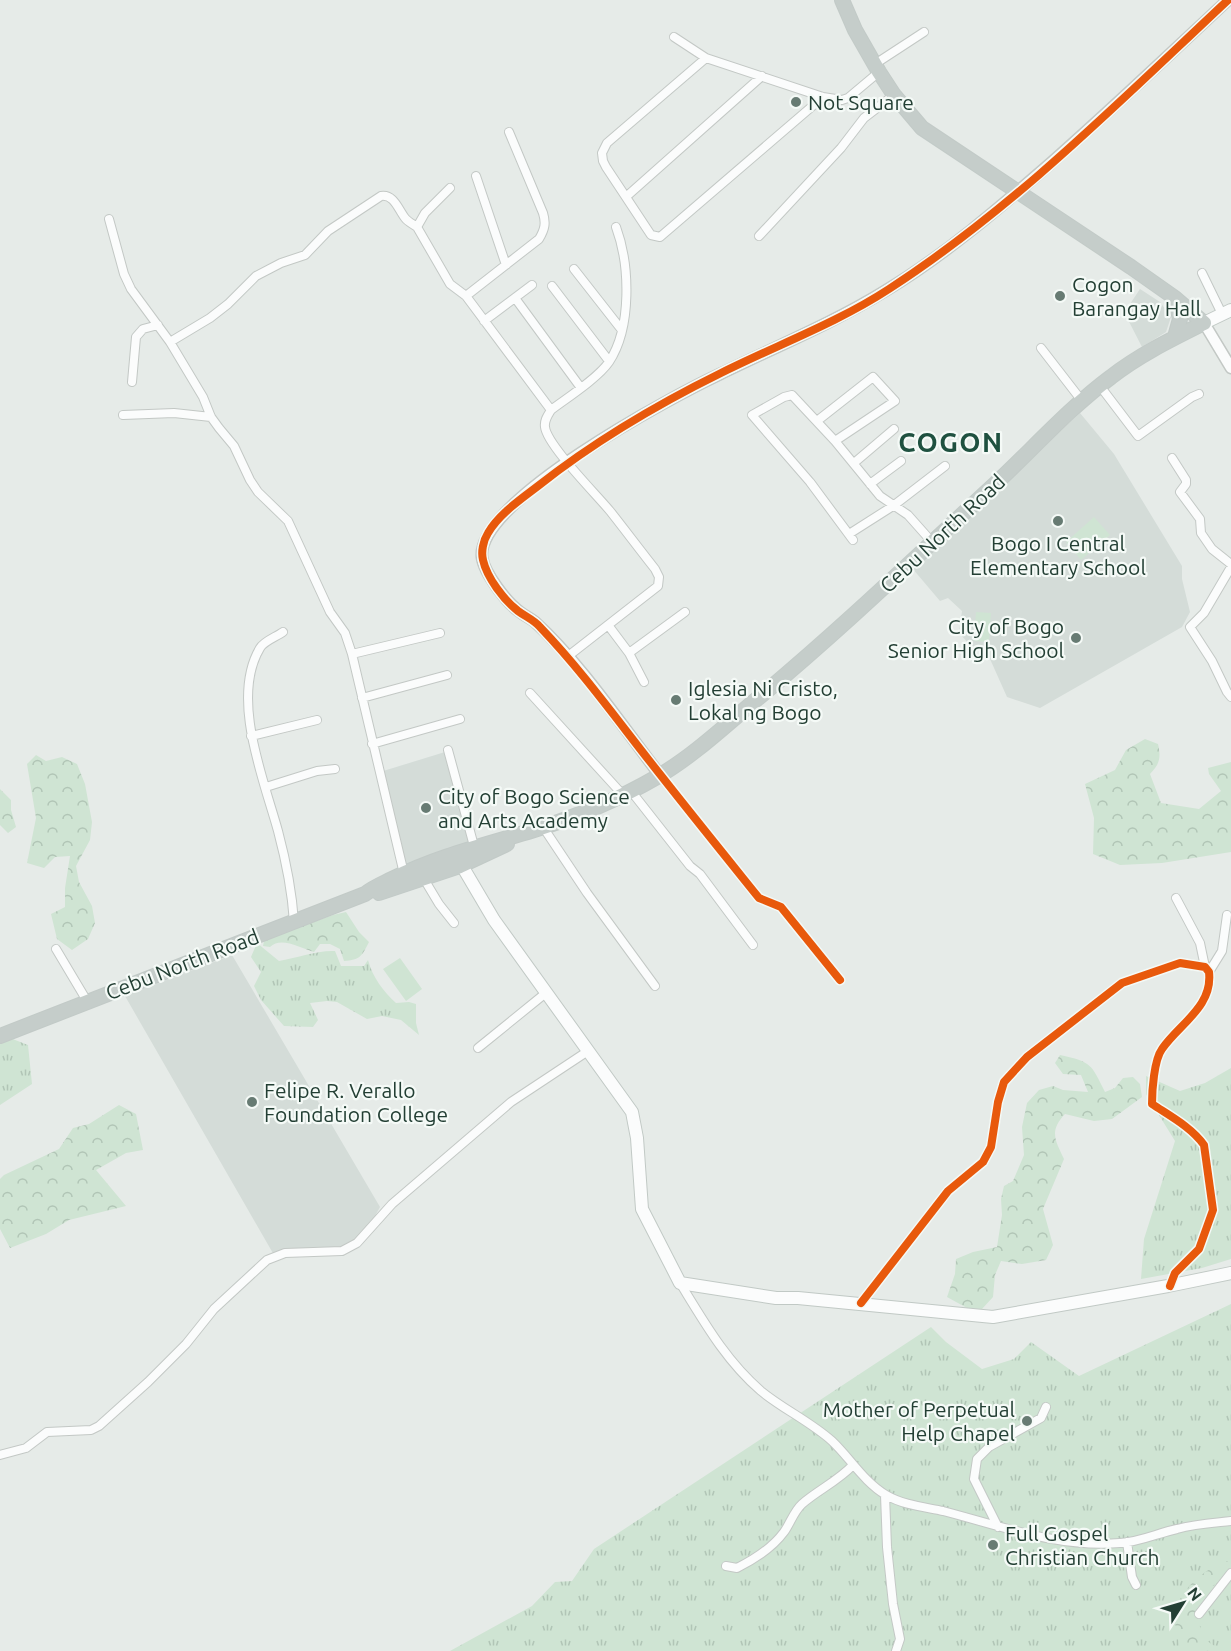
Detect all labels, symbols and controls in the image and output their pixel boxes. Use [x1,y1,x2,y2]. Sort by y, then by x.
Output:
place label: Not Square [808,90,914,114]
marker: Not Square [789,95,803,109]
place label: Cogon Barangay Hall [1072,272,1201,320]
marker: Cogon Barangay Hall [1053,289,1067,303]
district label: COGON [898,427,1004,457]
street label: Cebu North Road [874,469,1010,597]
marker: Bogo I Central Elementary School [1051,514,1065,528]
place label: Bogo I Central Elementary School [970,531,1146,579]
place label: City of Bogo Senior High School [888,614,1064,662]
marker: City of Bogo Senior High School [1069,631,1083,645]
place label: Iglesia Ni Cristo, Lokal ng Bogo [688,676,838,724]
marker: Iglesia Ni Cristo, Lokal ng Bogo [669,693,683,707]
place label: City of Bogo Science and Arts Academy [438,784,630,832]
marker: City of Bogo Science and Arts Academy [419,801,433,815]
street label: Cebu North Road [102,924,262,1004]
place label: Felipe R. Verallo Foundation College [264,1078,448,1126]
marker: Felipe R. Verallo Foundation College [245,1095,259,1109]
place label: Mother of Perpetual Help Chapel [823,1397,1015,1445]
marker: Mother of Perpetual Help Chapel [1020,1414,1034,1428]
place label: Full Gospel Christian Church [1005,1521,1160,1569]
marker: Full Gospel Christian Church [986,1538,1000,1552]
north arrow [1153,1573,1213,1633]
text: N [1184,1584,1206,1604]

